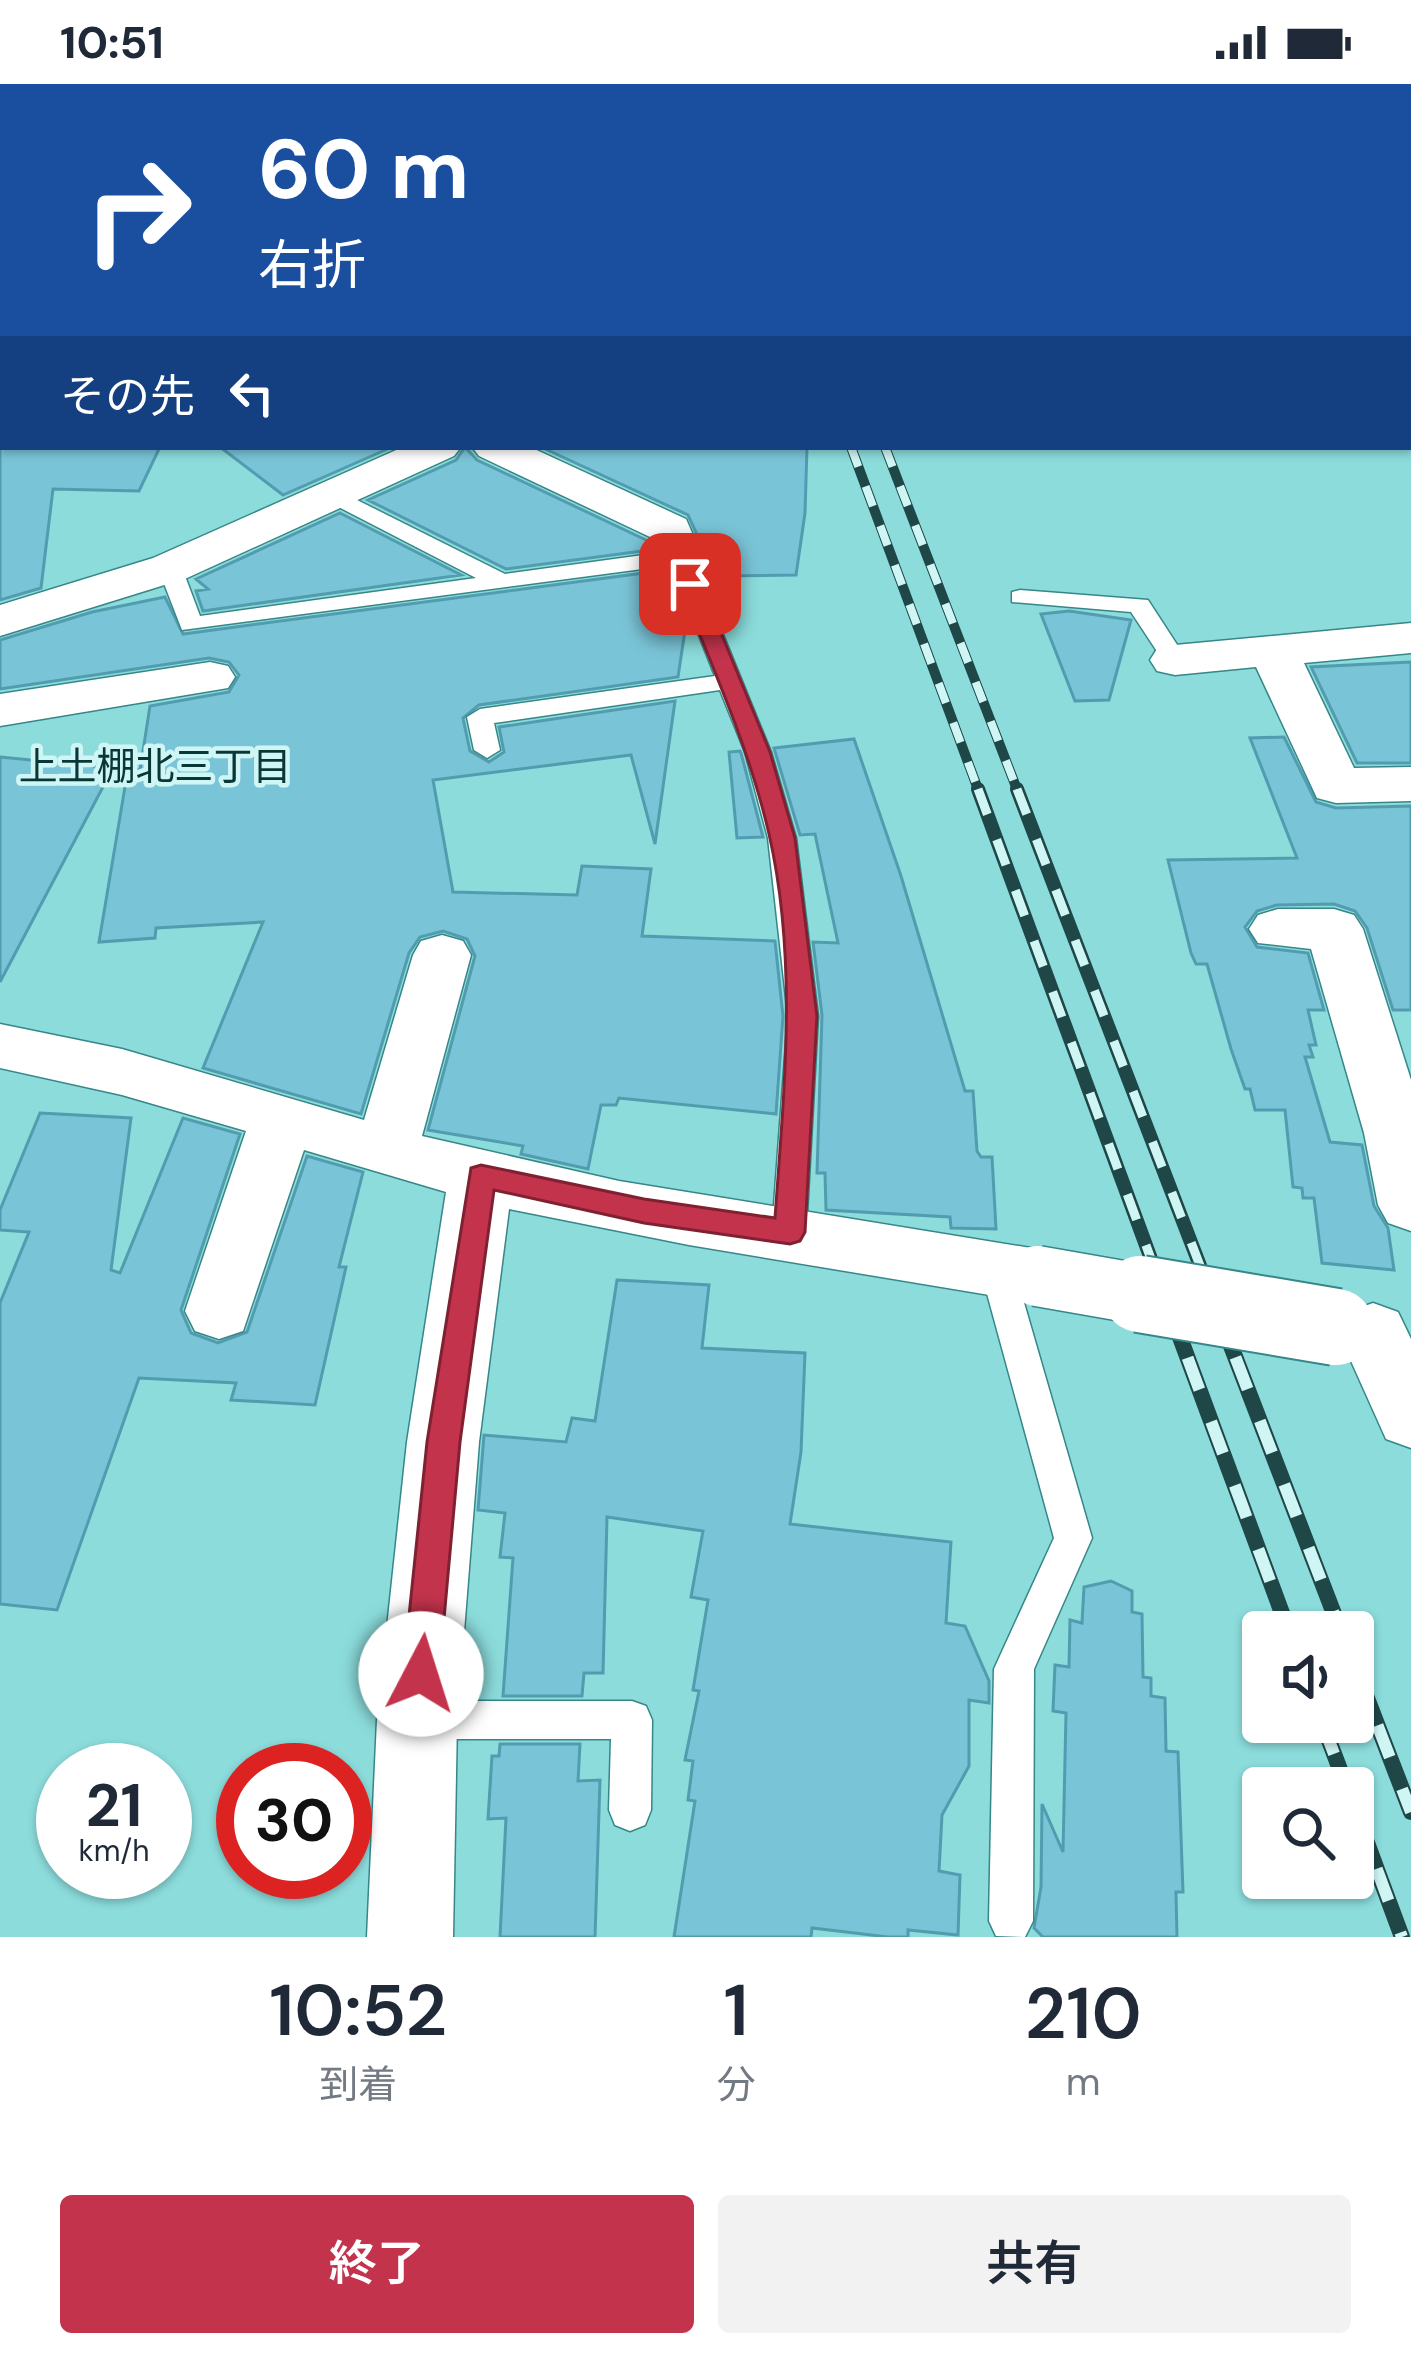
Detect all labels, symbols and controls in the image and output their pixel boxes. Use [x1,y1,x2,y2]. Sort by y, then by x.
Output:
text: 10:51 [60,13,164,72]
text: 60 m [258,115,469,224]
icon: right [60,132,216,288]
text: 右折 [258,230,366,301]
icon: left [219,360,285,426]
text: その先 [60,367,195,426]
pin [639,533,741,635]
icon: arrive [657,551,723,617]
district label: 上土棚北三丁目 [18,741,292,792]
position arrow [358,1611,484,1737]
map controls [1242,1611,1374,1899]
button: sound [1242,1611,1374,1743]
speed limit sign: 30 [216,1743,372,1899]
text: 21 [86,1766,142,1845]
button: search [1242,1767,1374,1899]
text: km/h [79,1831,149,1870]
text: 10:52 [269,1964,447,2057]
text: 1 [723,1964,749,2057]
text: 210 [1025,1967,1142,2060]
text: m [1066,2056,1101,2107]
text: 到着 [319,2059,397,2110]
text: 分 [716,2059,755,2110]
button: 終了 [60,2195,694,2333]
button: 共有 [718,2195,1351,2333]

